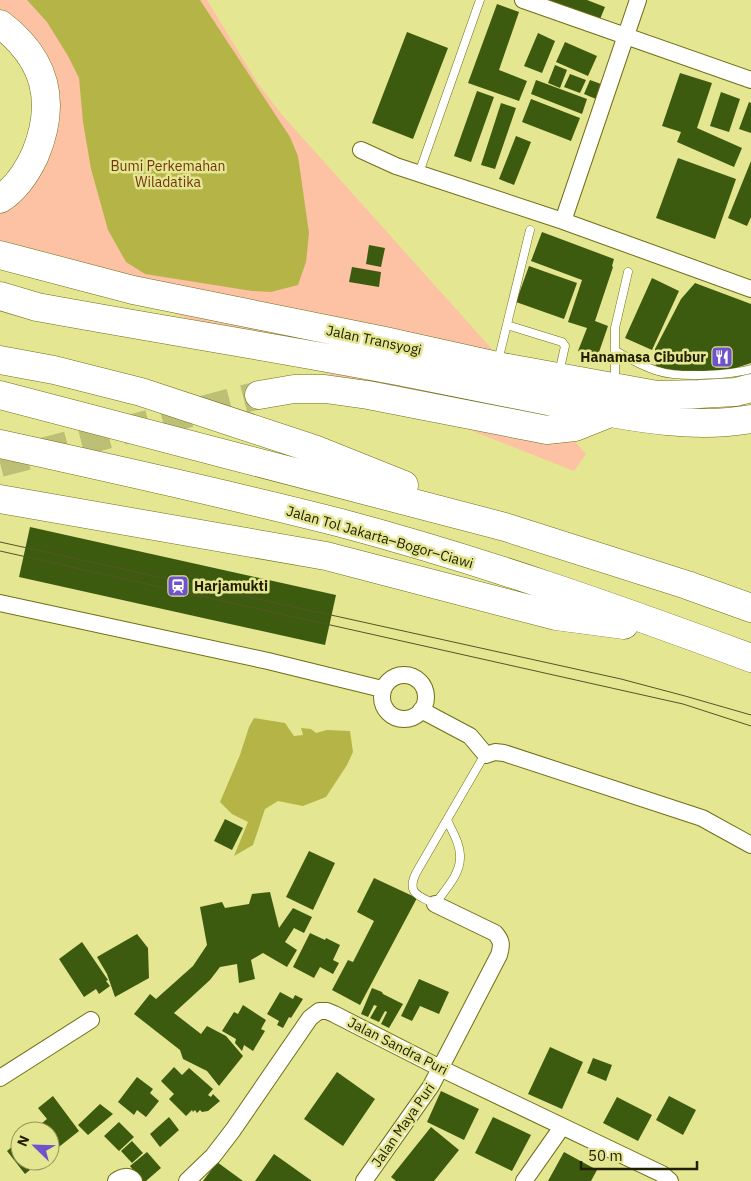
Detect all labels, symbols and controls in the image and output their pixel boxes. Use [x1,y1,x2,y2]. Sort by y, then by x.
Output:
park label: Bumi Perkemahan Wiladatika [110,157,226,191]
street label: Jalan Transyogi [325,321,423,359]
restaurant icon: Hanamasa Cibubur [710,345,734,369]
place label: Hanamasa Cibubur [580,348,706,366]
street label: Jalan Tol Jakarta–Bogor–Ciawi [284,502,476,572]
station icon: Harjamukti [166,574,190,598]
place label: Harjamukti [194,577,268,595]
street label: Jalan Sandra Puri [345,1013,451,1079]
street label: Jalan Maya Puri [367,1079,439,1171]
north arrow [10,1121,60,1171]
text: N [13,1133,33,1149]
scale bar [581,1138,697,1170]
text: 50 m [588,1146,623,1165]

